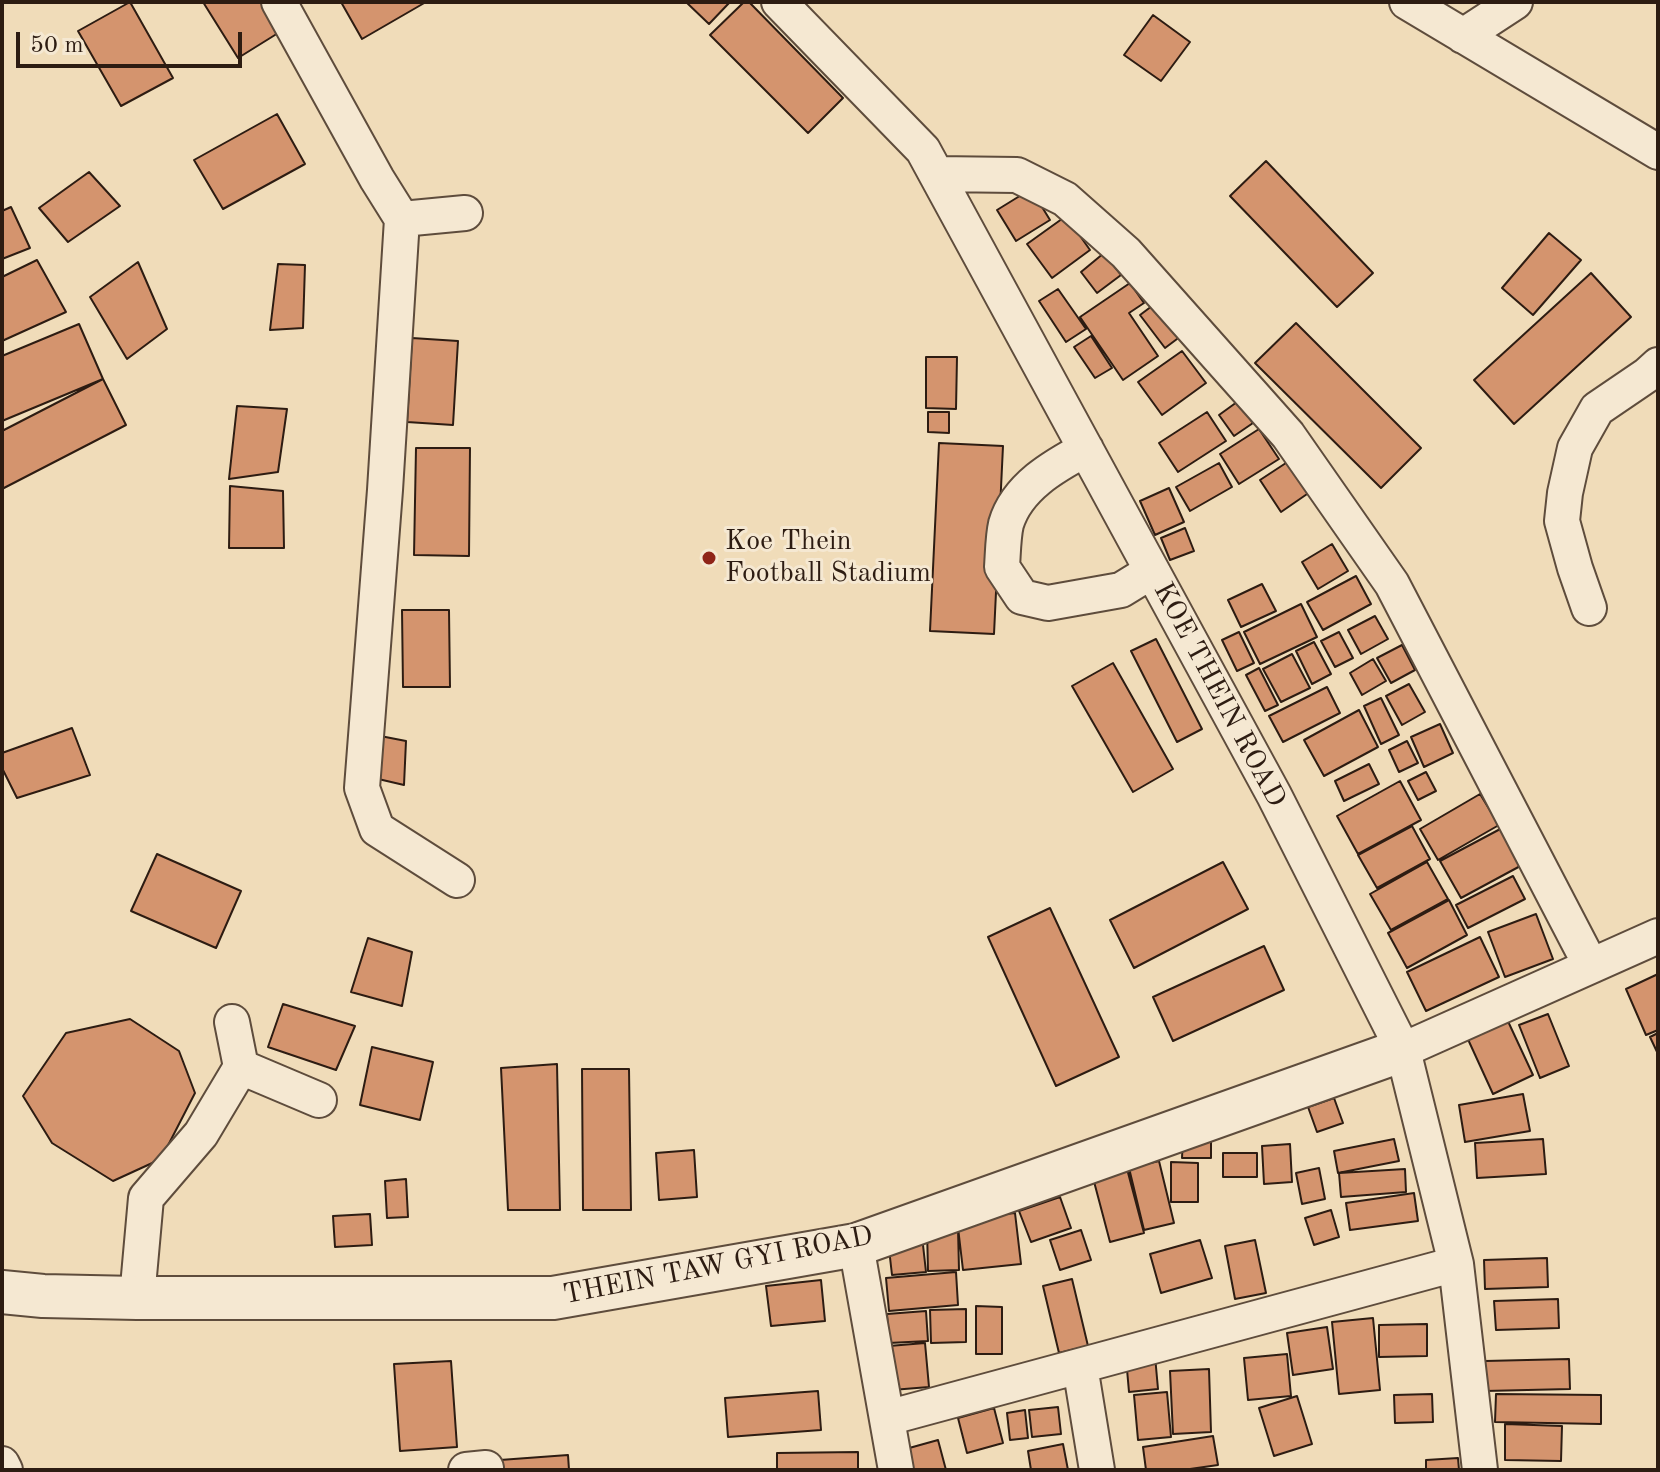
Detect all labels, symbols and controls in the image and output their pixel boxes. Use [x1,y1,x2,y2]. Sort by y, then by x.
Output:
scale bar [20,16,246,66]
text: 50 m [30,34,84,58]
place label: Koe Thein Football Stadium [725,525,931,591]
marker: Koe Thein Football Stadium [700,549,718,567]
street label: KOE THEIN ROAD [1146,577,1292,813]
street label: THEIN TAW GYI ROAD [560,1219,876,1313]

